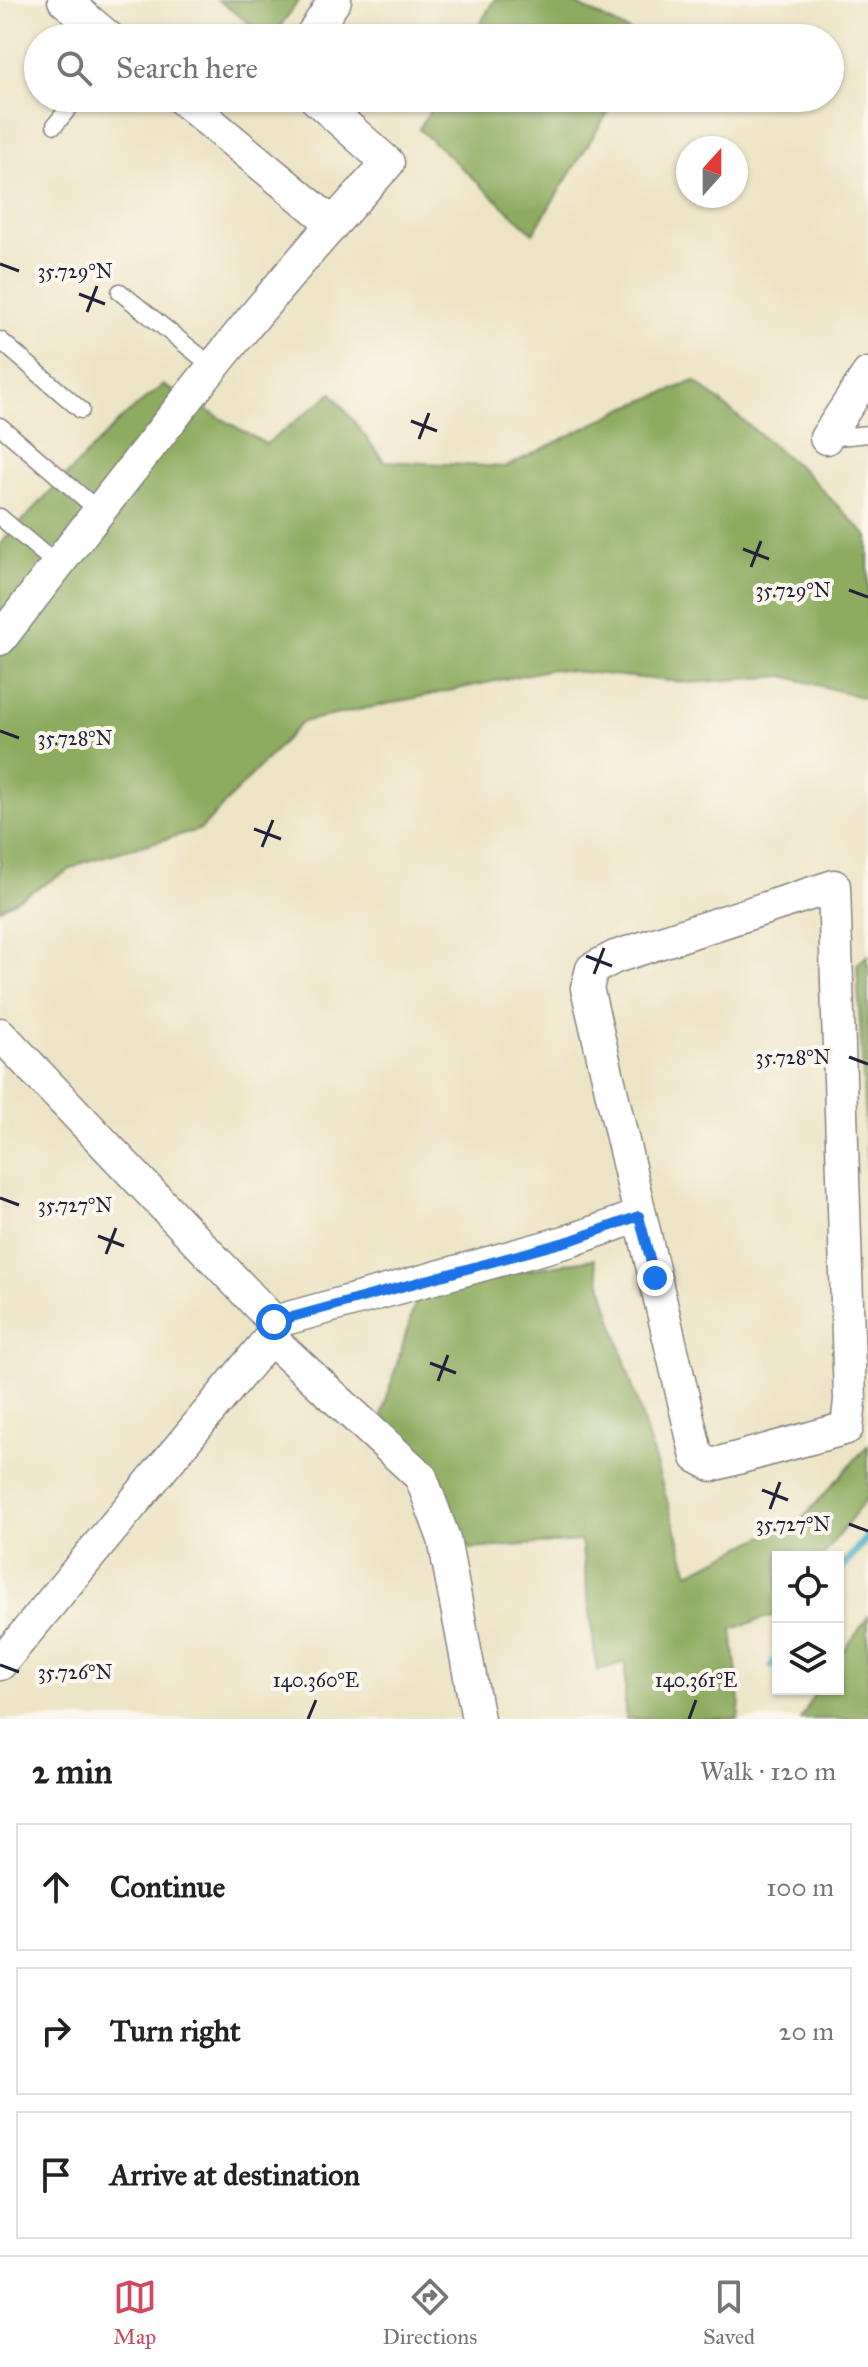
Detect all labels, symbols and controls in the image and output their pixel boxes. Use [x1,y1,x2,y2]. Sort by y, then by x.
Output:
search box [24,24,844,112]
icon: search [52,46,96,90]
text: Search here [116,50,258,86]
north arrow [676,136,748,208]
text: 35.729°N [37,259,113,283]
text: 35.729°N [755,578,831,602]
text: 35.728°N [37,726,113,750]
text: 35.728°N [755,1045,831,1069]
text: 35.727°N [38,1193,112,1217]
route end [637,1260,673,1296]
route start [256,1304,292,1340]
text: 35.727°N [756,1512,830,1536]
map controls [772,1551,844,1695]
button: locate [772,1551,844,1623]
button: layers [772,1623,844,1695]
text: 35.726°N [38,1660,112,1684]
text: 140.360°E [273,1668,359,1692]
text: 140.361°E [655,1668,737,1692]
text: 2 min [32,1751,112,1792]
text: Walk · 120 m [700,1755,836,1787]
icon: ahead [34,1865,78,1909]
text: Continue [110,1869,225,1905]
text: 100 m [766,1871,834,1903]
icon: right [34,2009,78,2053]
text: Turn right [110,2013,241,2049]
text: 20 m [779,2015,834,2047]
icon: arrive [34,2153,78,2197]
text: Arrive at destination [110,2157,360,2193]
tab: Map [113,2275,157,2350]
tab: Directions [382,2275,477,2350]
tab: Saved [703,2275,755,2350]

